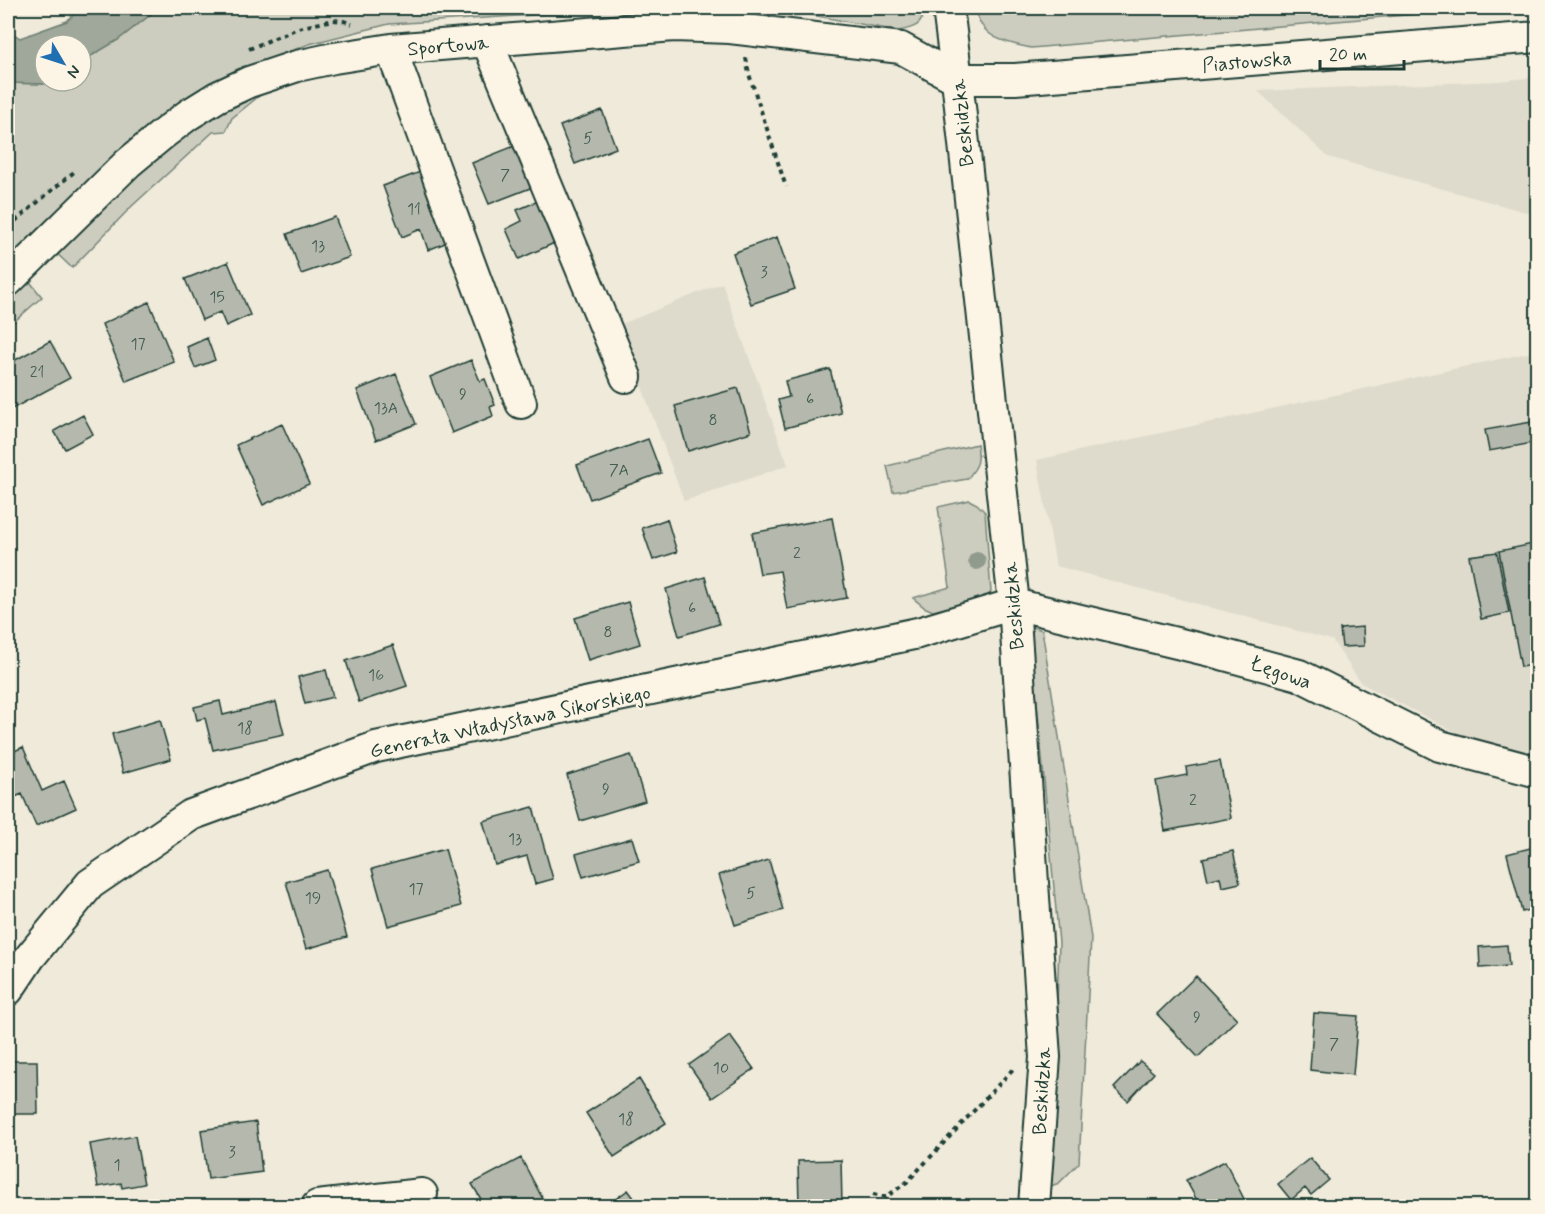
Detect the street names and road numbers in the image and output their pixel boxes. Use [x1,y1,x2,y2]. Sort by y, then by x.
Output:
street label: Sportowa [406,29,491,64]
street label: Piastowska [1201,45,1293,80]
street label: Beskidzka [945,77,982,168]
street label: Beskidzka [997,560,1032,651]
street label: Łęgowa [1246,650,1315,696]
street label: Generała Władysława Sikorskiego [367,679,653,765]
street label: Beskidzka [1027,1045,1058,1136]

